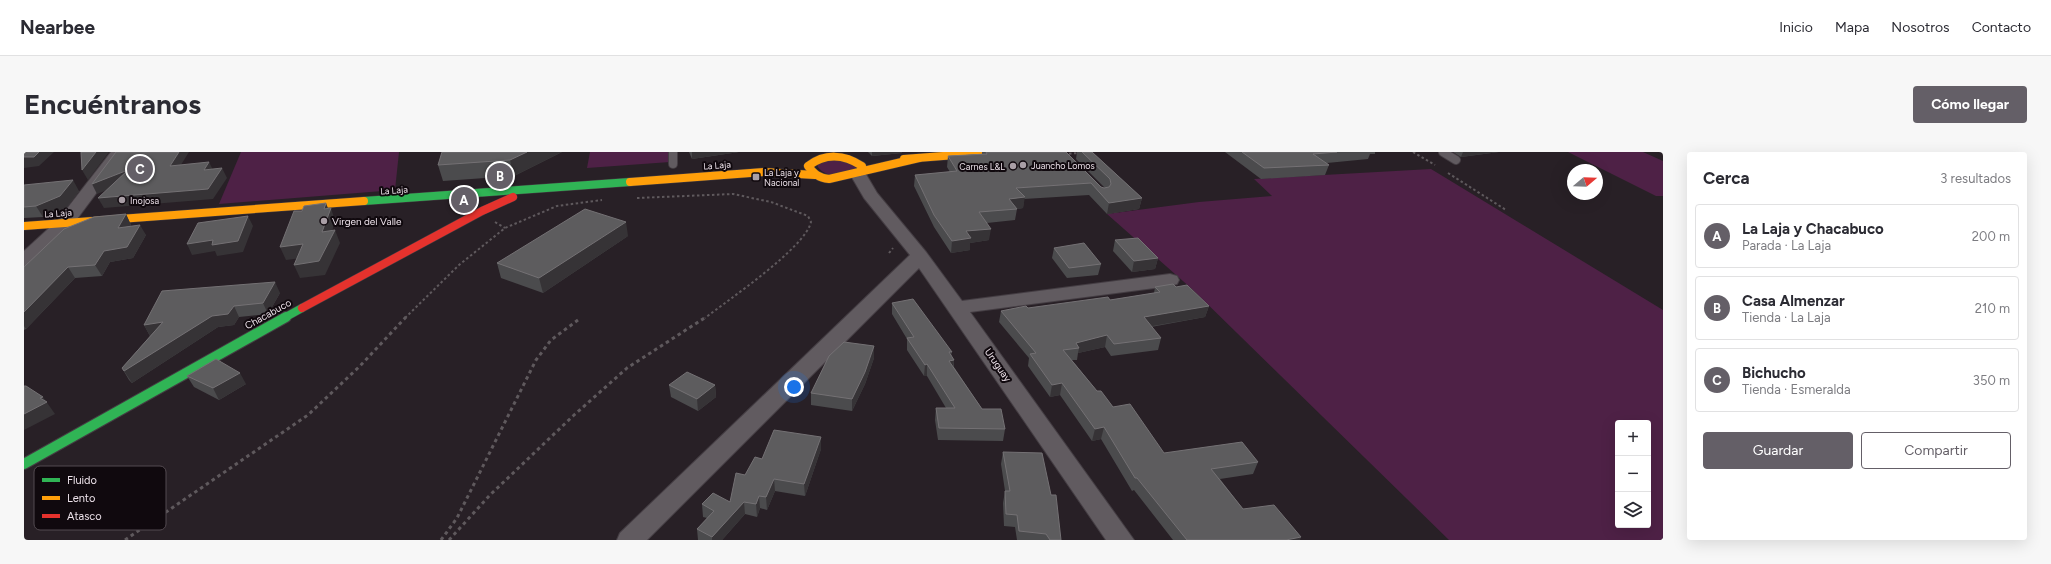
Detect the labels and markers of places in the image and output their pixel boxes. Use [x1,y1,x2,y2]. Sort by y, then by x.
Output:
pin: C [127,154,153,184]
marker: Juancho Lomos [1018,160,1028,170]
place label: Juancho Lomos [1031,160,1095,171]
pin: B [487,161,513,191]
place label: Carnes L&L [959,161,1005,172]
marker: Carnes L&L [1008,161,1018,171]
place label: La Laja y Nacional [764,167,799,188]
marker: La Laja y Nacional [751,172,761,182]
pin: A [451,185,477,215]
marker: Inojosa [117,195,127,205]
place label: Inojosa [130,195,160,206]
place label: Virgen del Valle [332,215,402,228]
marker: Virgen del Valle [319,216,329,226]

